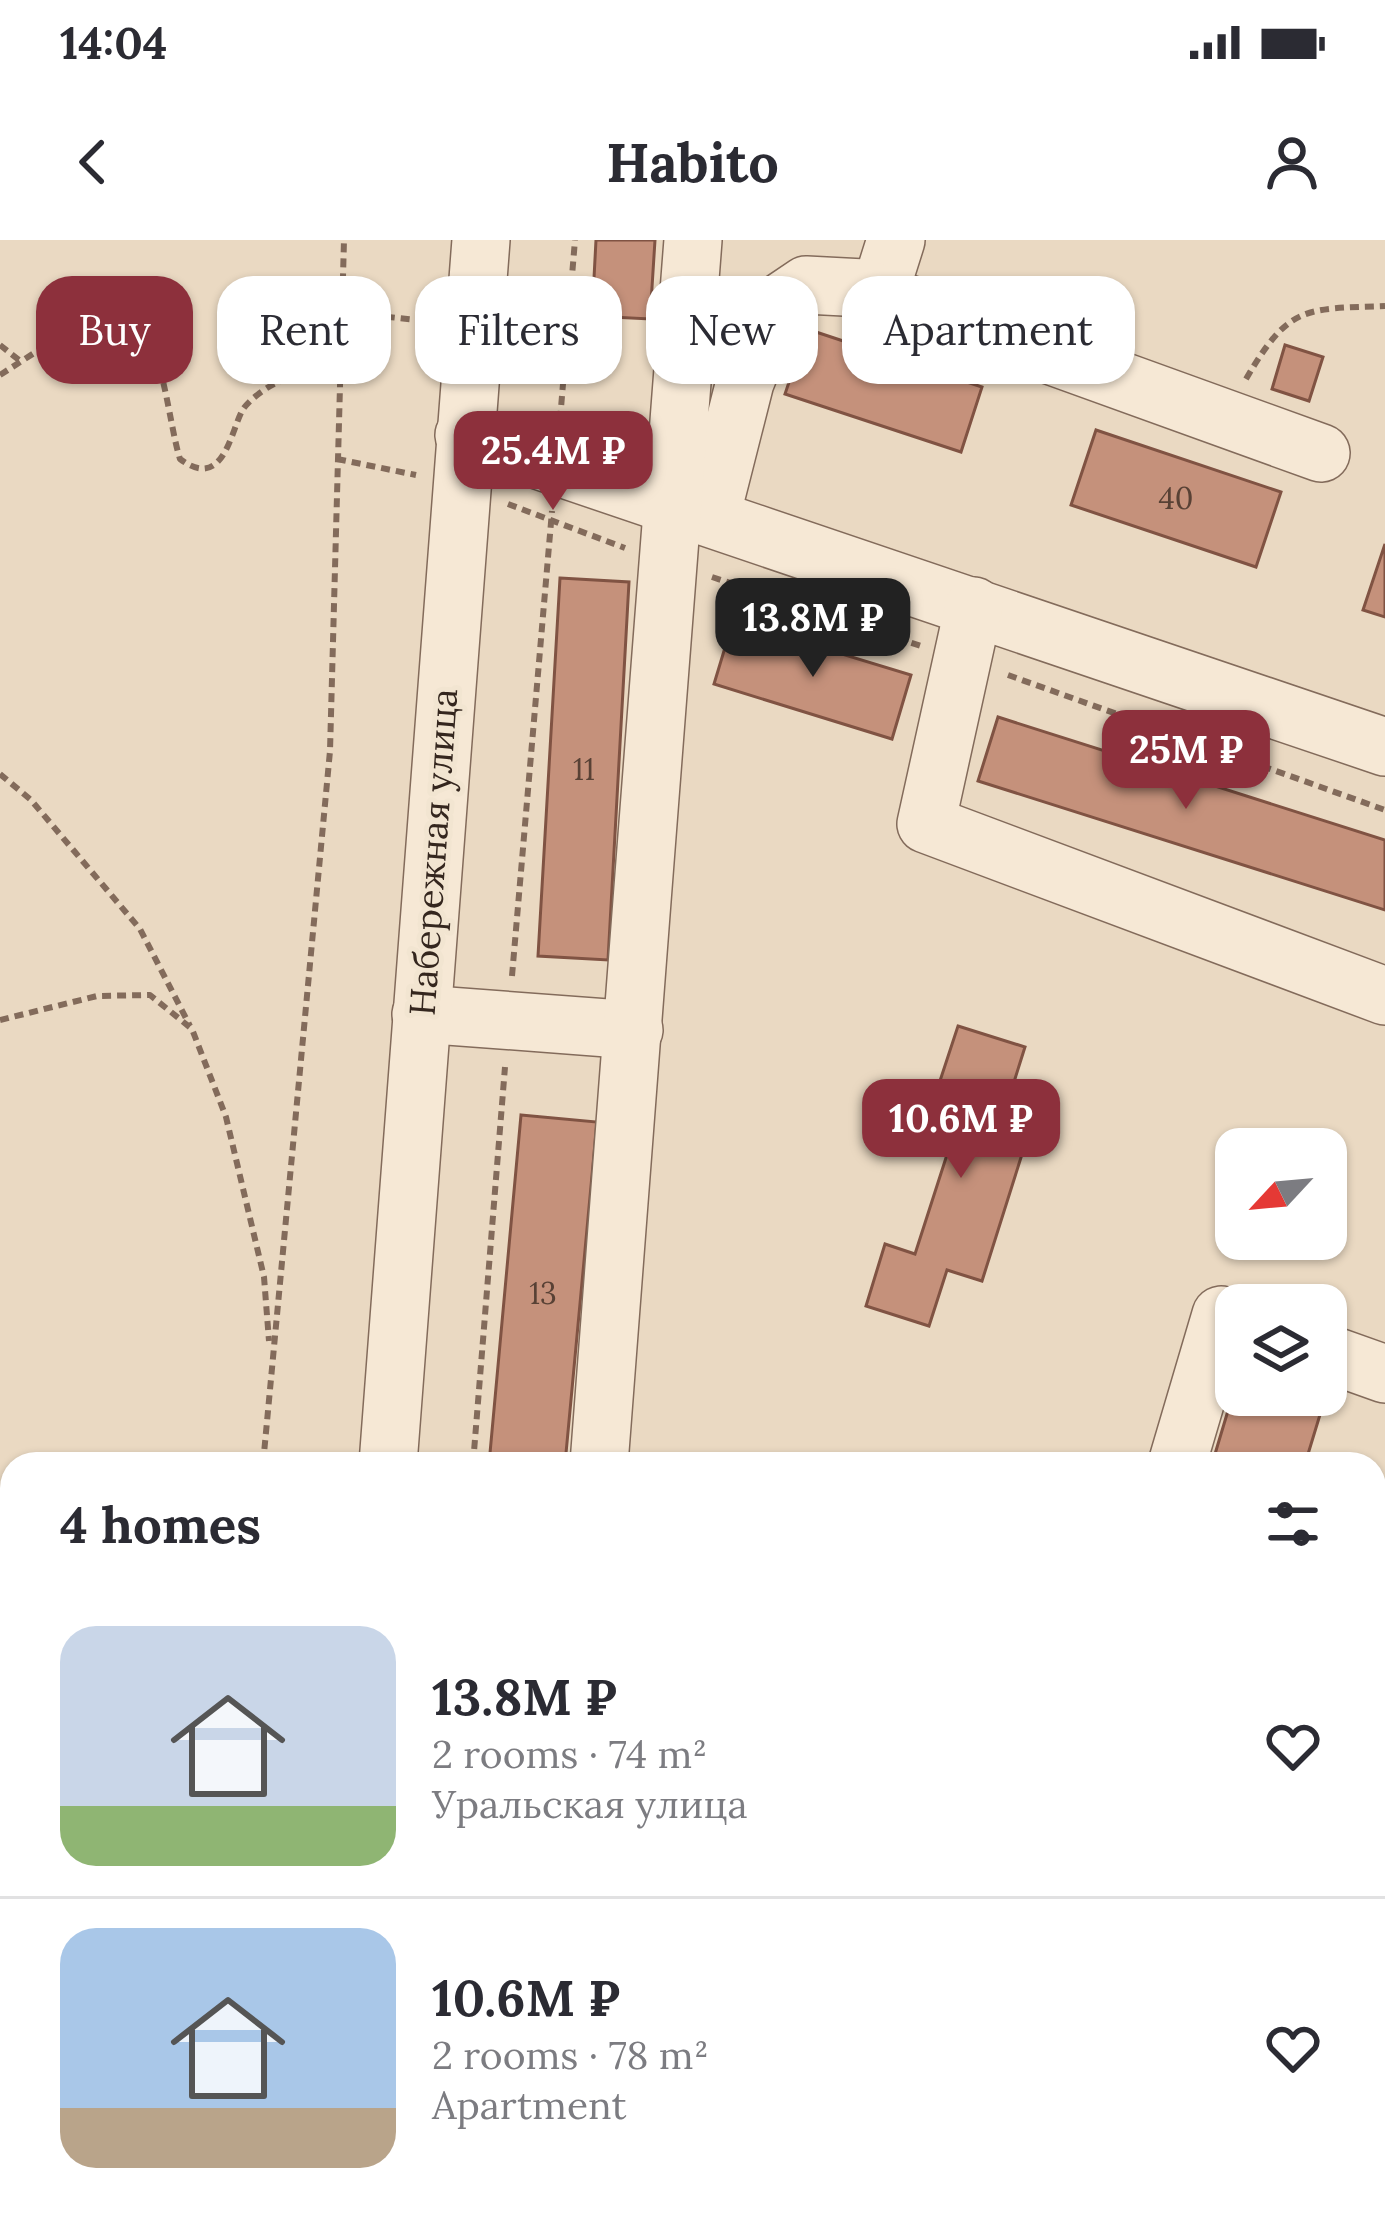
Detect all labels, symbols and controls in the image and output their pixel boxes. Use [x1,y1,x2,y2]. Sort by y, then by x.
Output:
text: 14:04 [60,14,167,71]
text: Habito [606,128,779,197]
icon: back [60,129,126,195]
icon: person [1259,129,1325,195]
chip: Buy [36,276,193,384]
chip: Rent [217,276,391,384]
chip: Filters [415,276,622,384]
chip: New [646,276,818,384]
chip: Apartment [842,276,1135,384]
pin: 25.4M ₽ [442,411,664,513]
text: 25.4M ₽ [481,425,625,475]
house number: 40 [1159,479,1193,517]
pin: 13.8M ₽ [702,578,924,680]
text: 13.8M ₽ [742,592,884,642]
street label: Набережная улица [399,687,467,1017]
pin: 25M ₽ [1102,710,1270,812]
text: 25M ₽ [1129,724,1243,774]
house number: 11 [573,750,595,788]
pin: 10.6M ₽ [850,1079,1072,1181]
text: 10.6M ₽ [889,1093,1033,1143]
north arrow [1215,1128,1347,1260]
map controls [1215,1128,1347,1416]
house number: 13 [529,1274,557,1312]
button: layers [1215,1284,1347,1416]
icon: filters [1260,1491,1326,1557]
text: 4 homes [60,1492,261,1557]
text: 13.8M ₽ [432,1664,617,1729]
icon: home [156,1674,300,1818]
icon: heart [1260,1713,1326,1779]
text: 2 rooms · 74 m² [432,1729,707,1779]
text: Уральская улица [432,1779,748,1829]
text: 10.6M ₽ [432,1965,620,2030]
icon: home [156,1976,300,2120]
icon: heart [1260,2015,1326,2081]
text: 2 rooms · 78 m² [432,2030,709,2080]
text: Apartment [432,2080,627,2130]

